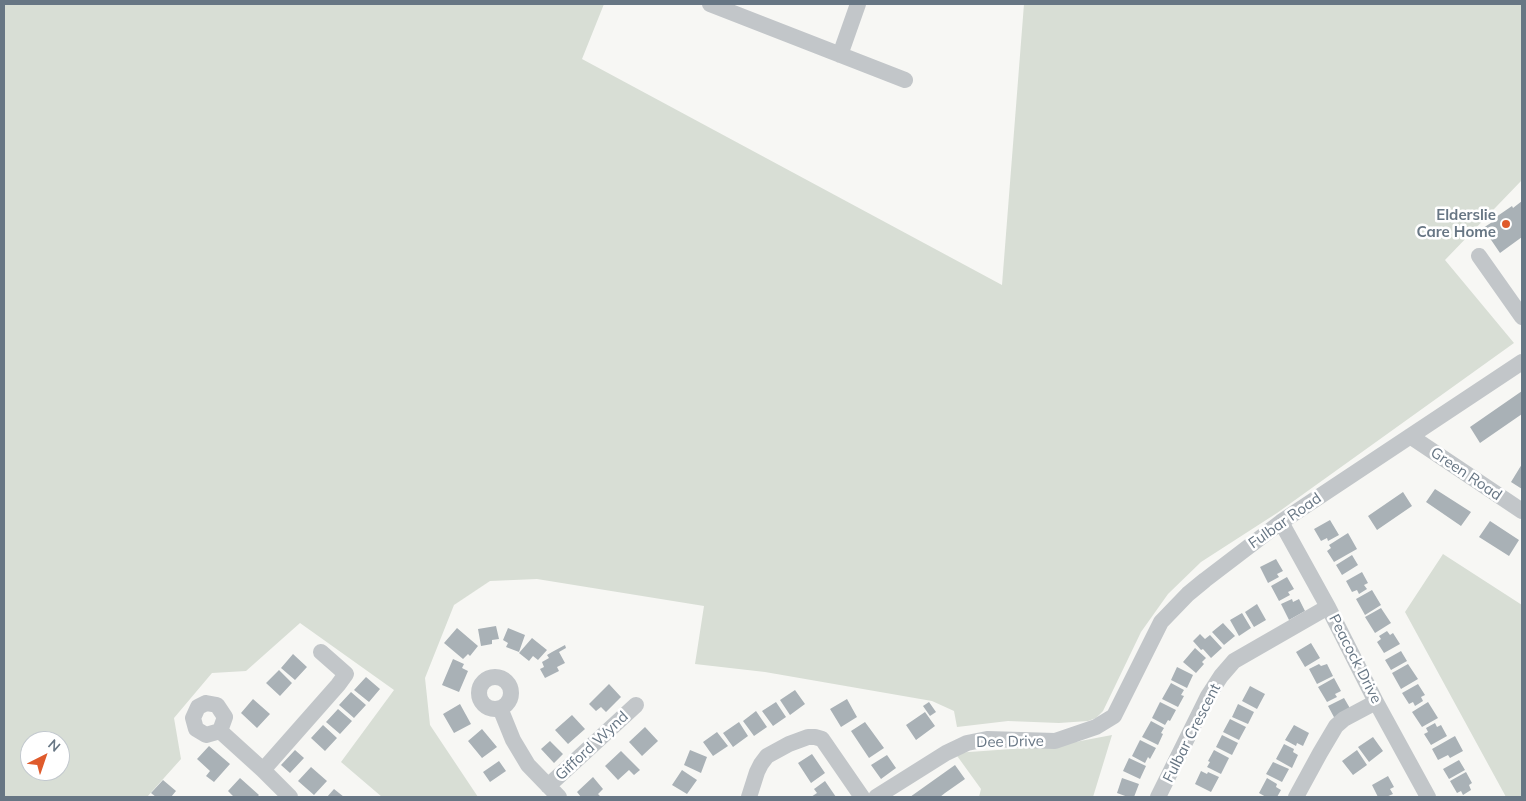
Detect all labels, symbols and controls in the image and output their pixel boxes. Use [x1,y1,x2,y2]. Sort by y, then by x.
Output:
place label: Elderslie Care Home [1416,206,1496,241]
marker: Elderslie Care Home [1500,218,1512,230]
street label: Green Road [1427,444,1505,504]
street label: Fulbar Road [1245,489,1325,553]
street label: Peacock Drive [1325,611,1385,707]
street label: Fulbar Crescent [1159,681,1225,785]
street label: Gifford Wynd [552,708,632,784]
north arrow [20,731,70,781]
street label: Dee Drive [976,732,1044,752]
text: N [44,735,64,756]

